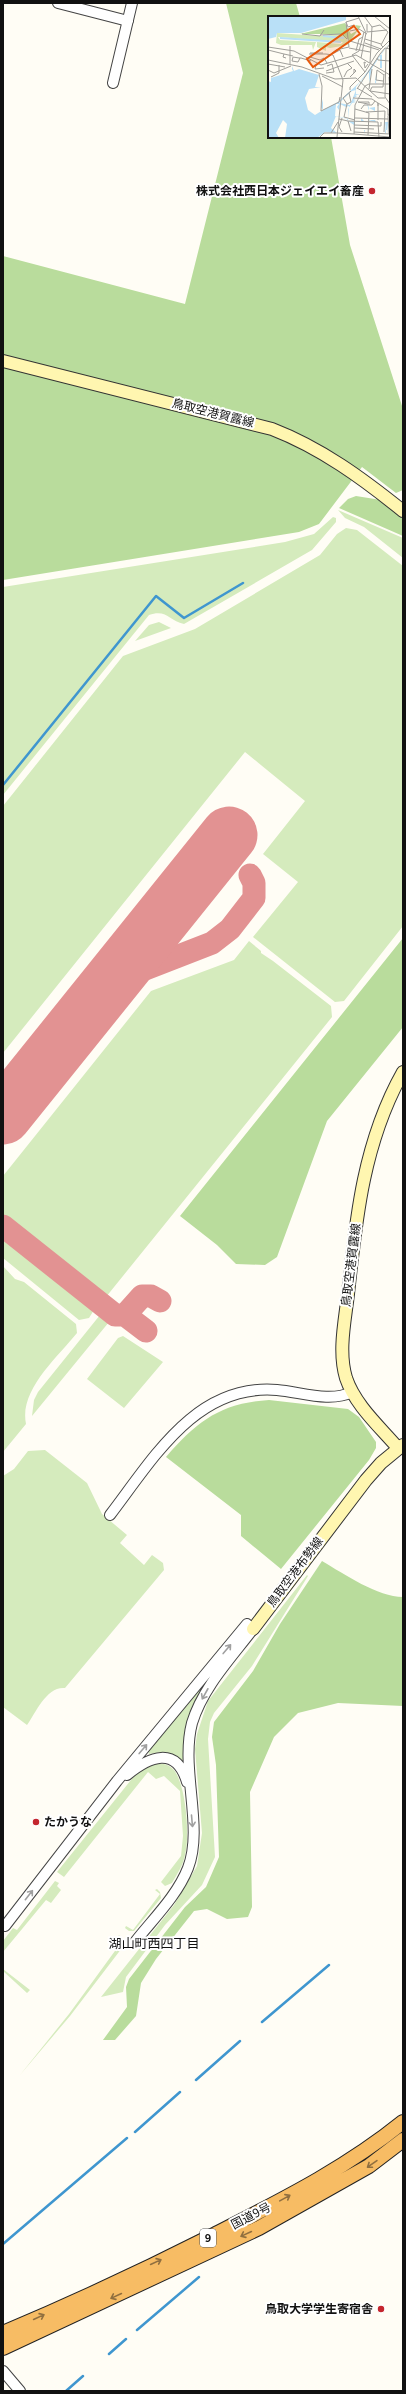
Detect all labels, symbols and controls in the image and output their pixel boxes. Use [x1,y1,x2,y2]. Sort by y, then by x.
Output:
inset map [268,16,390,138]
place label: 株式会社西日本ジェイエイ畜産 [196,181,364,198]
marker: 株式会社西日本ジェイエイ畜産 [367,186,377,196]
street label: 鳥取空港賀露線 [171,393,256,430]
street label: 鳥取空港賀露線 [336,1222,363,1308]
street label: 鳥取空港布勢線 [262,1532,326,1610]
one-way arrow [222,1644,231,1654]
one-way arrow [200,1688,208,1700]
one-way arrow [139,1744,148,1754]
place label: たかうな [44,1812,92,1829]
one-way arrow [188,1814,196,1827]
marker: たかうな [31,1817,41,1827]
one-way arrow [24,1890,33,1901]
district label: 湖山町西四丁目 [108,1933,200,1952]
one-way arrow [366,2160,377,2168]
one-way arrow [279,2194,291,2202]
street label: 国道9号 [227,2197,273,2232]
road number: 9 [200,2229,216,2247]
one-way arrow [240,2231,252,2238]
one-way arrow [150,2258,162,2266]
one-way arrow [111,2293,123,2300]
place label: 鳥取大学学生寄宿舎 [265,2299,373,2316]
marker: 鳥取大学学生寄宿舎 [376,2304,386,2314]
one-way arrow [32,2313,44,2320]

